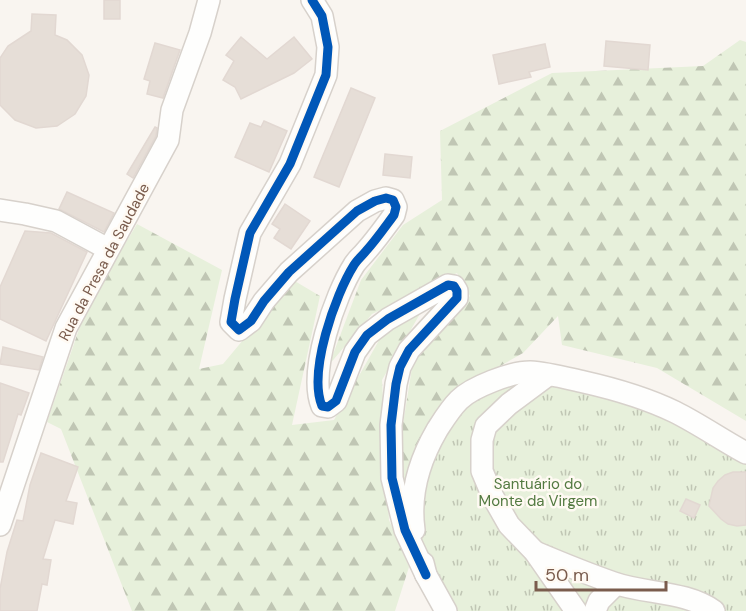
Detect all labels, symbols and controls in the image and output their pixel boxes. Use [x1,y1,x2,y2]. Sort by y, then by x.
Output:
street label: Rua da Presa da Saudade [54,180,154,344]
park label: Santuário do Monte da Virgem [479,474,597,511]
scale bar [536,554,666,592]
text: 50 m [545,563,589,587]

